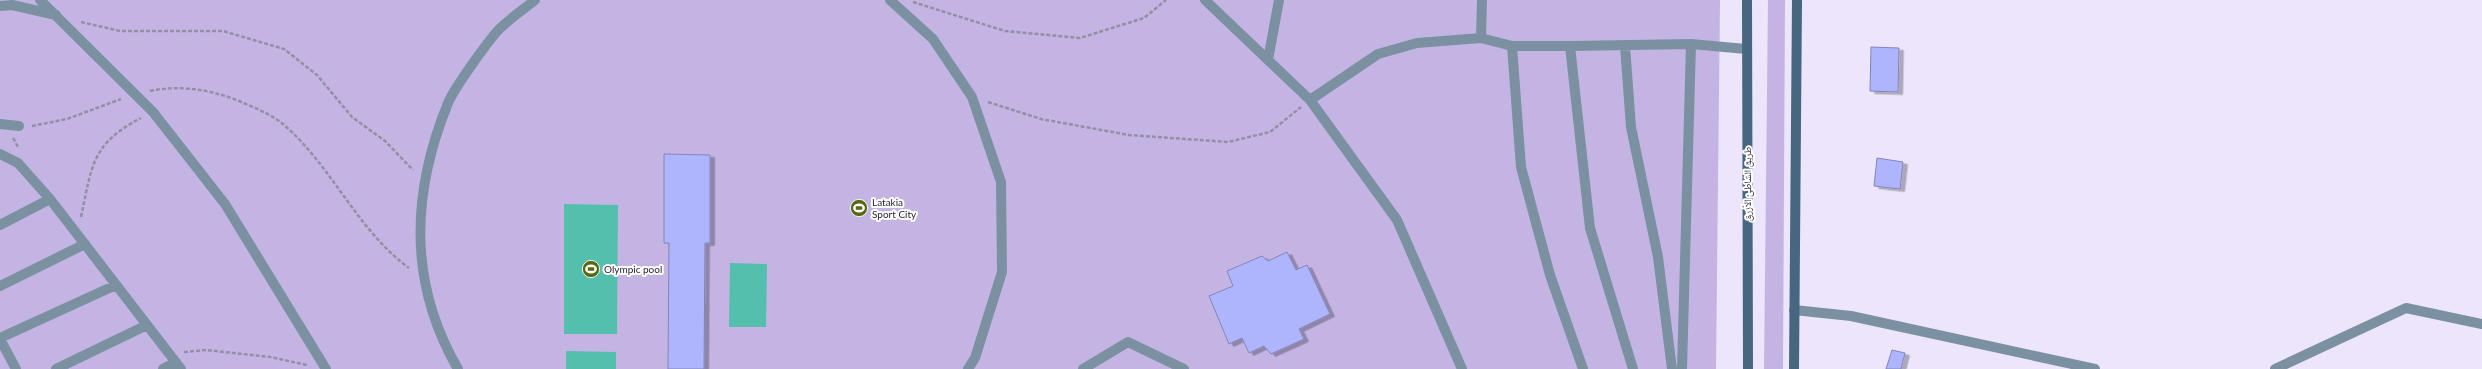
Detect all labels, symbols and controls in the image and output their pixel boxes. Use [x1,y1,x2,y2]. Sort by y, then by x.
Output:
street label: طريق الشاطئ الأزرق [1741,146,1754,221]
place label: Latakia Sport City [872,196,917,220]
sports icon: Latakia Sport City [849,198,869,218]
sports icon: Olympic pool [581,259,601,279]
place label: Olympic pool [604,263,662,275]

